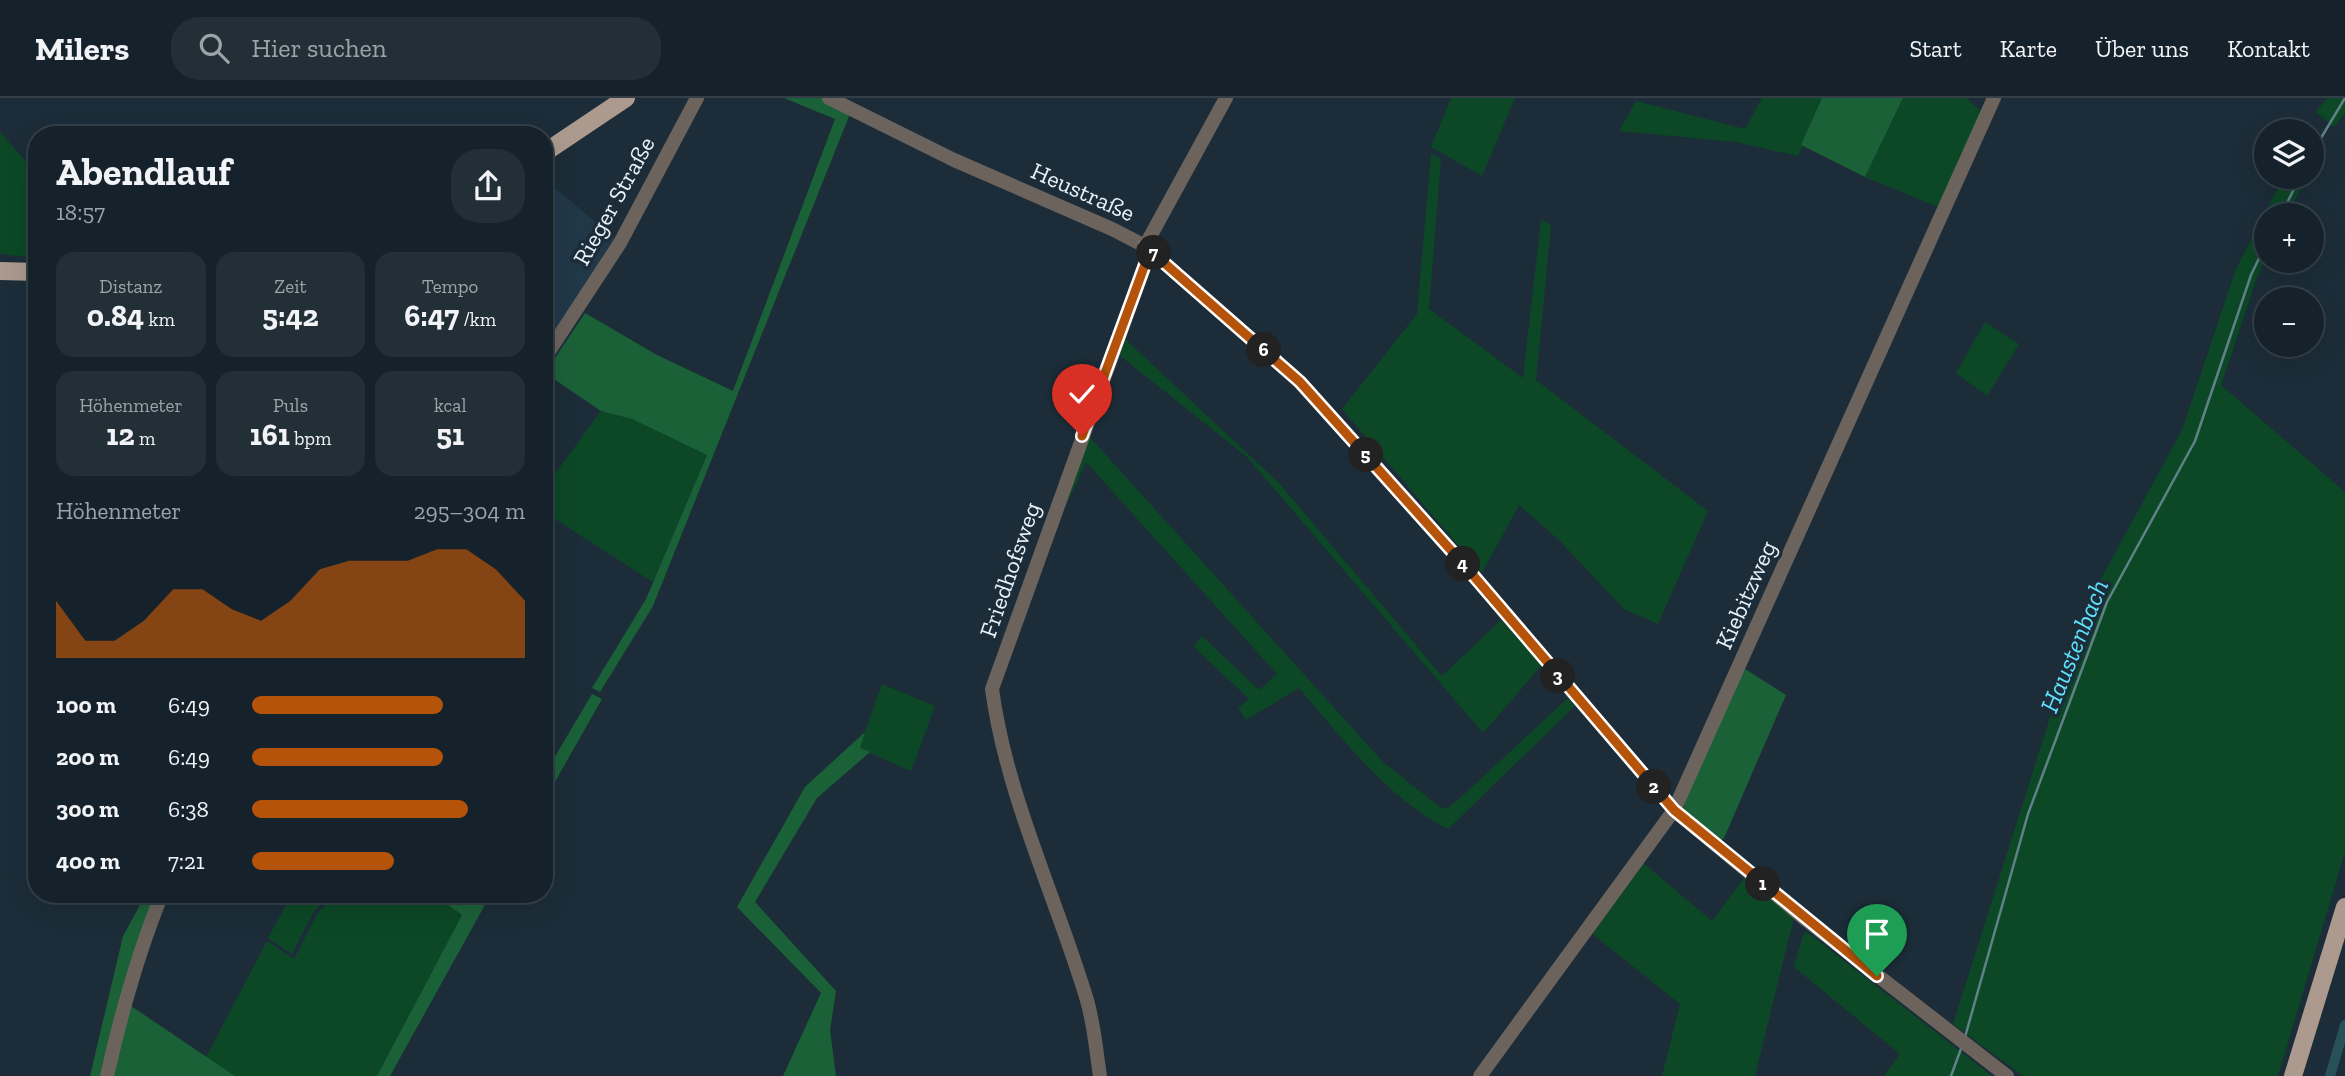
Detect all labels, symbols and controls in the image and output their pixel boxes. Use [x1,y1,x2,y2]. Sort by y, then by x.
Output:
search box [171,17,661,80]
text: Milers [35,29,129,68]
icon: search [195,29,233,67]
text: Hier suchen [251,32,387,64]
text: Start [1909,34,1962,63]
text: Karte [2000,34,2057,63]
text: Über uns [2095,34,2189,63]
text: Kontakt [2227,34,2310,63]
map controls [2254,119,2324,357]
button: layers [2254,119,2324,189]
street label: Rieger Straße [566,131,661,270]
text: Abendlauf [56,149,231,195]
button: share [451,149,525,223]
street label: Heustraße [1027,156,1139,227]
text: 18:57 [56,198,105,226]
button: + [2254,203,2324,273]
pin: 7 [1136,236,1172,270]
text: 7 [1149,241,1158,264]
text: Distanz [99,275,162,298]
text: Zeit [274,275,307,298]
text: Tempo [422,275,478,298]
button: − [2254,287,2324,357]
text: 0.84 [87,298,144,334]
text: 5:42 [262,298,319,334]
text: 6:47 [404,298,459,334]
text: km [144,308,175,331]
text: /km [459,308,496,331]
pin: 6 [1246,332,1282,368]
text: 6 [1258,338,1269,361]
pin [1052,364,1112,436]
icon: check [1063,375,1101,413]
text: Höhenmeter [79,394,183,417]
text: Puls [273,394,308,417]
text: kcal [434,394,466,417]
text: 12 [106,417,135,453]
text: 161 [250,417,290,453]
text: 51 [436,417,464,453]
text: m [135,427,155,450]
text: bpm [290,427,331,450]
pin: 5 [1348,438,1384,472]
text: 5 [1361,443,1370,466]
text: Höhenmeter [56,497,181,525]
text: 295–304 m [414,497,525,525]
street label: Friedhofsweg [973,498,1046,641]
street label: Kiebitzweg [1709,536,1782,653]
pin: 4 [1446,546,1480,582]
text: 4 [1457,552,1468,575]
water label: Haustenbach [2033,575,2115,717]
pin: 3 [1540,658,1576,694]
text: 3 [1552,664,1563,687]
text: 100 m [56,691,116,719]
text: 6:49 [168,691,210,719]
text: 200 m [56,743,119,771]
text: 6:49 [168,743,210,771]
pin: 2 [1636,770,1672,804]
text: 2 [1648,775,1659,798]
text: 300 m [56,795,119,823]
text: 6:38 [168,795,209,823]
text: 400 m [56,847,120,875]
text: 7:21 [168,847,205,875]
pin: 1 [1746,866,1780,902]
text: 1 [1759,872,1766,895]
pin [1847,904,1907,976]
icon: arrive [1858,915,1896,953]

